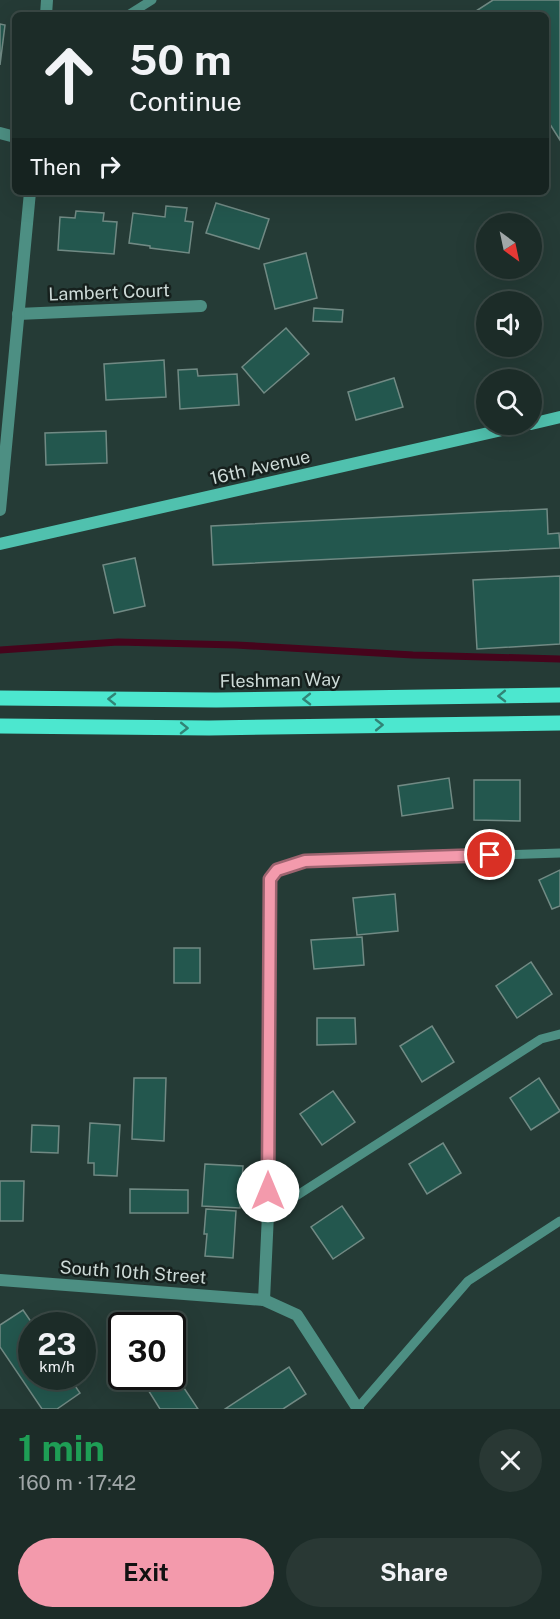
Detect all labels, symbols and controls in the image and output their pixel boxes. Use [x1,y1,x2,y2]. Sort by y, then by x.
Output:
text: 50 m [129,35,232,84]
icon: ahead [30,36,108,114]
text: Continue [129,85,242,117]
icon: right [93,150,126,183]
text: Then [30,154,81,180]
north arrow [476,213,542,279]
map controls [476,213,542,435]
street label: Lambert Court [48,279,170,305]
button: sound [476,291,542,357]
button: search [476,369,542,435]
street label: 16th Avenue [208,445,312,489]
street label: Fleshman Way [219,668,341,692]
one-way arrow [497,689,506,702]
one-way arrow [302,692,311,705]
one-way arrow [107,693,116,705]
one-way arrow [375,719,384,732]
one-way arrow [180,722,189,734]
pin [464,829,515,880]
icon: arrive [473,838,506,871]
position arrow [236,1159,300,1223]
street label: South 10th Street [59,1256,207,1288]
speed limit sign: 30 [108,1312,186,1390]
text: 23 [37,1326,77,1362]
text: km/h [39,1358,75,1375]
text: 1 min [18,1427,105,1469]
button: close [479,1429,542,1492]
text: 160 m · 17:42 [18,1471,136,1495]
button: Exit [18,1538,274,1607]
button: Share [286,1538,542,1607]

